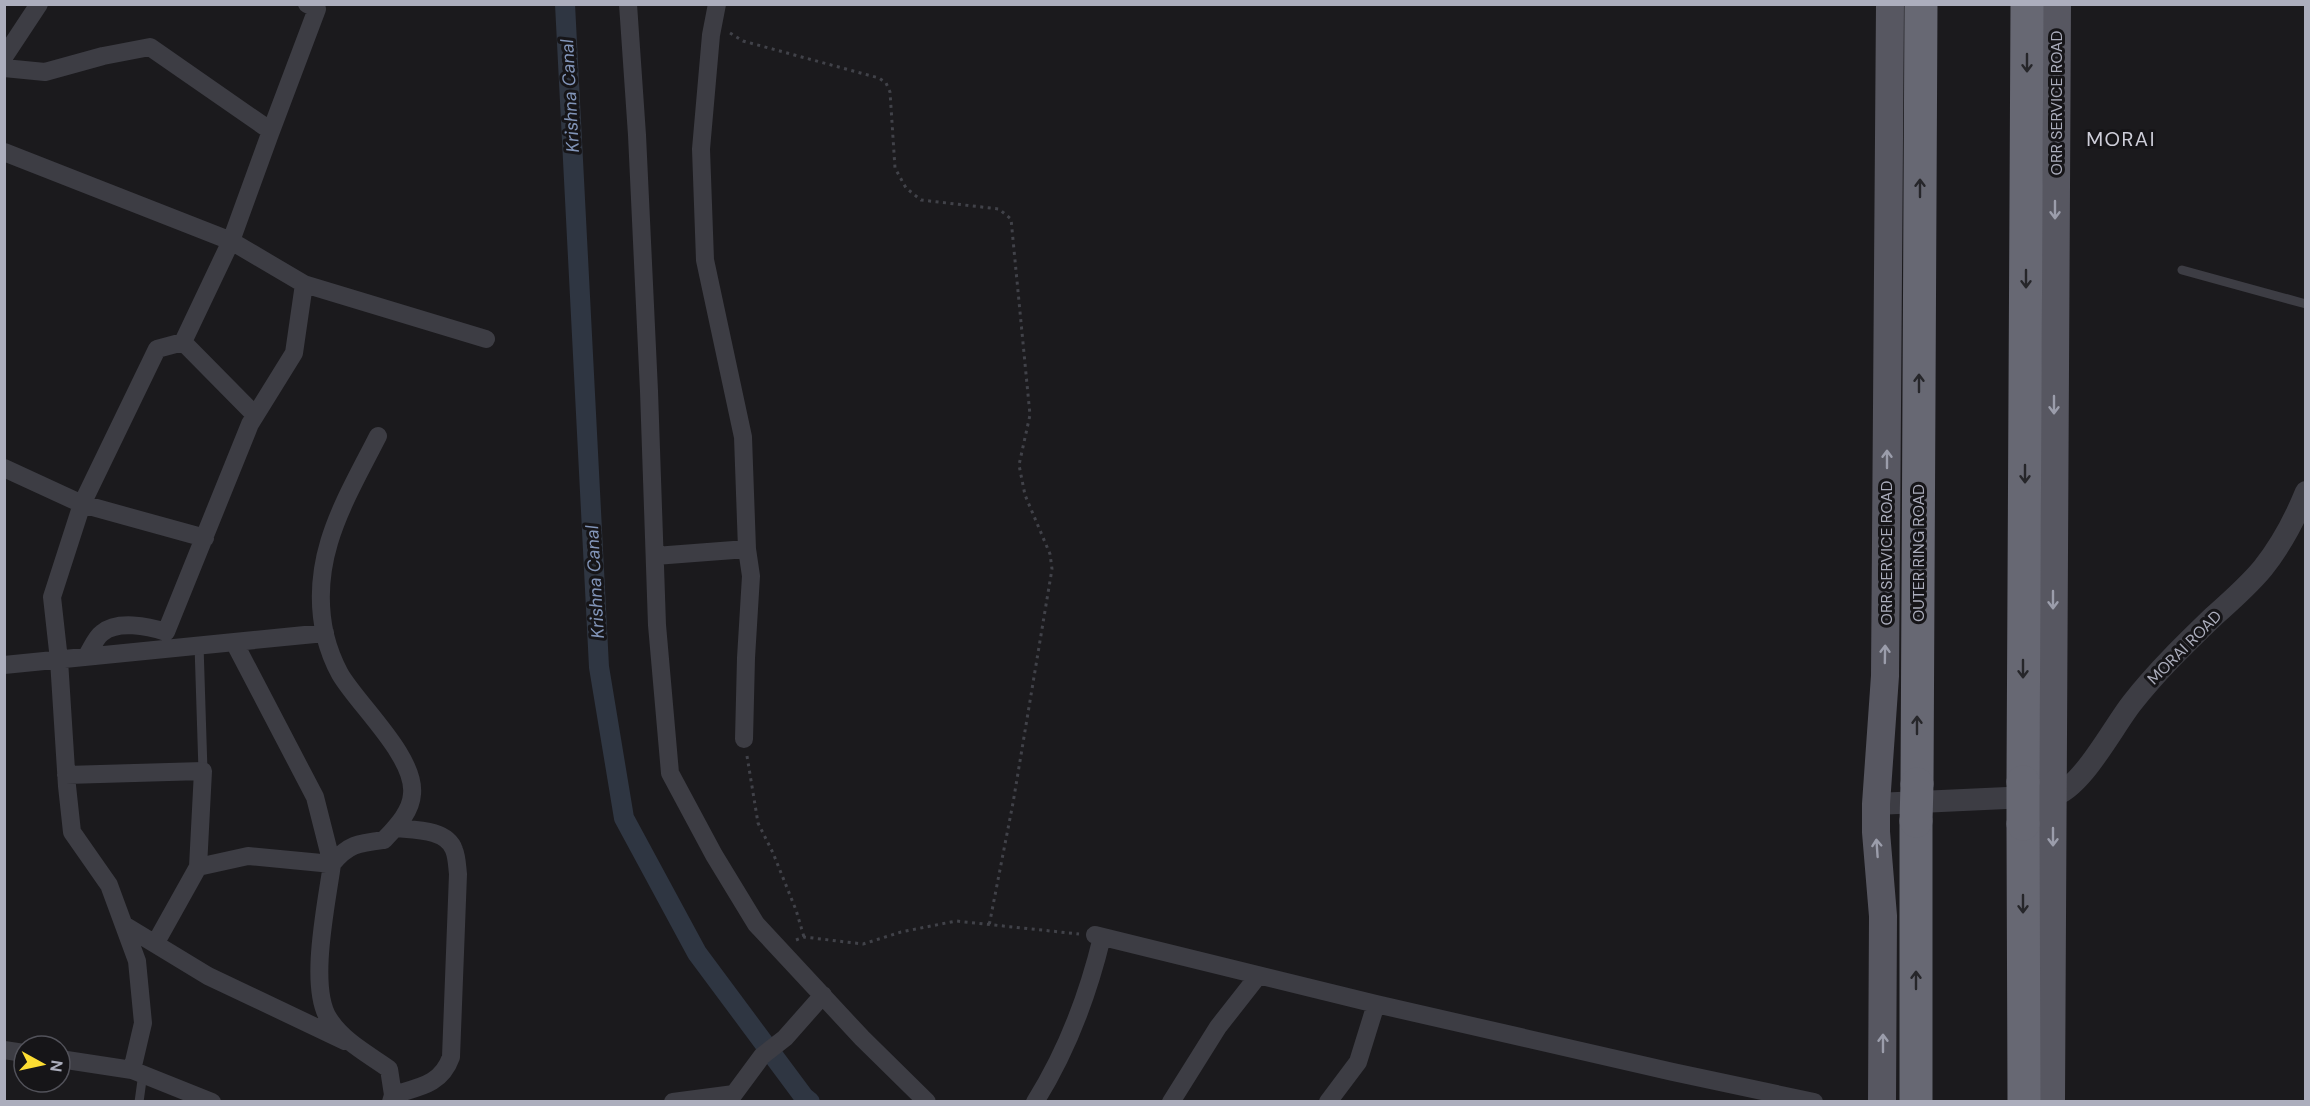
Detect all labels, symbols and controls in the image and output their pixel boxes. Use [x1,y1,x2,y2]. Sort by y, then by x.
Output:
street label: ORR SERVICE ROAD [2046,31,2067,175]
water label: Krishna Canal [555,38,585,153]
one-way arrow [2021,52,2033,72]
district label: MORAI [2086,126,2156,152]
one-way arrow [1914,179,1926,199]
one-way arrow [2049,199,2061,219]
one-way arrow [2020,268,2032,288]
one-way arrow [1913,374,1925,394]
one-way arrow [2048,394,2060,414]
one-way arrow [1881,449,1893,469]
one-way arrow [2019,463,2031,483]
street label: ORR SERVICE ROAD [1876,481,1897,625]
street label: OUTER RING ROAD [1908,484,1929,622]
water label: Krishna Canal [580,524,610,639]
one-way arrow [2047,589,2058,609]
street label: MORAI ROAD [2143,606,2226,689]
one-way arrow [1879,644,1891,664]
one-way arrow [2018,658,2029,678]
one-way arrow [1911,716,1923,736]
one-way arrow [2047,826,2059,846]
one-way arrow [1872,839,1883,859]
one-way arrow [2017,893,2029,913]
one-way arrow [1910,971,1922,991]
north arrow [12,1034,72,1094]
one-way arrow [1877,1034,1888,1054]
text: N [45,1059,68,1073]

